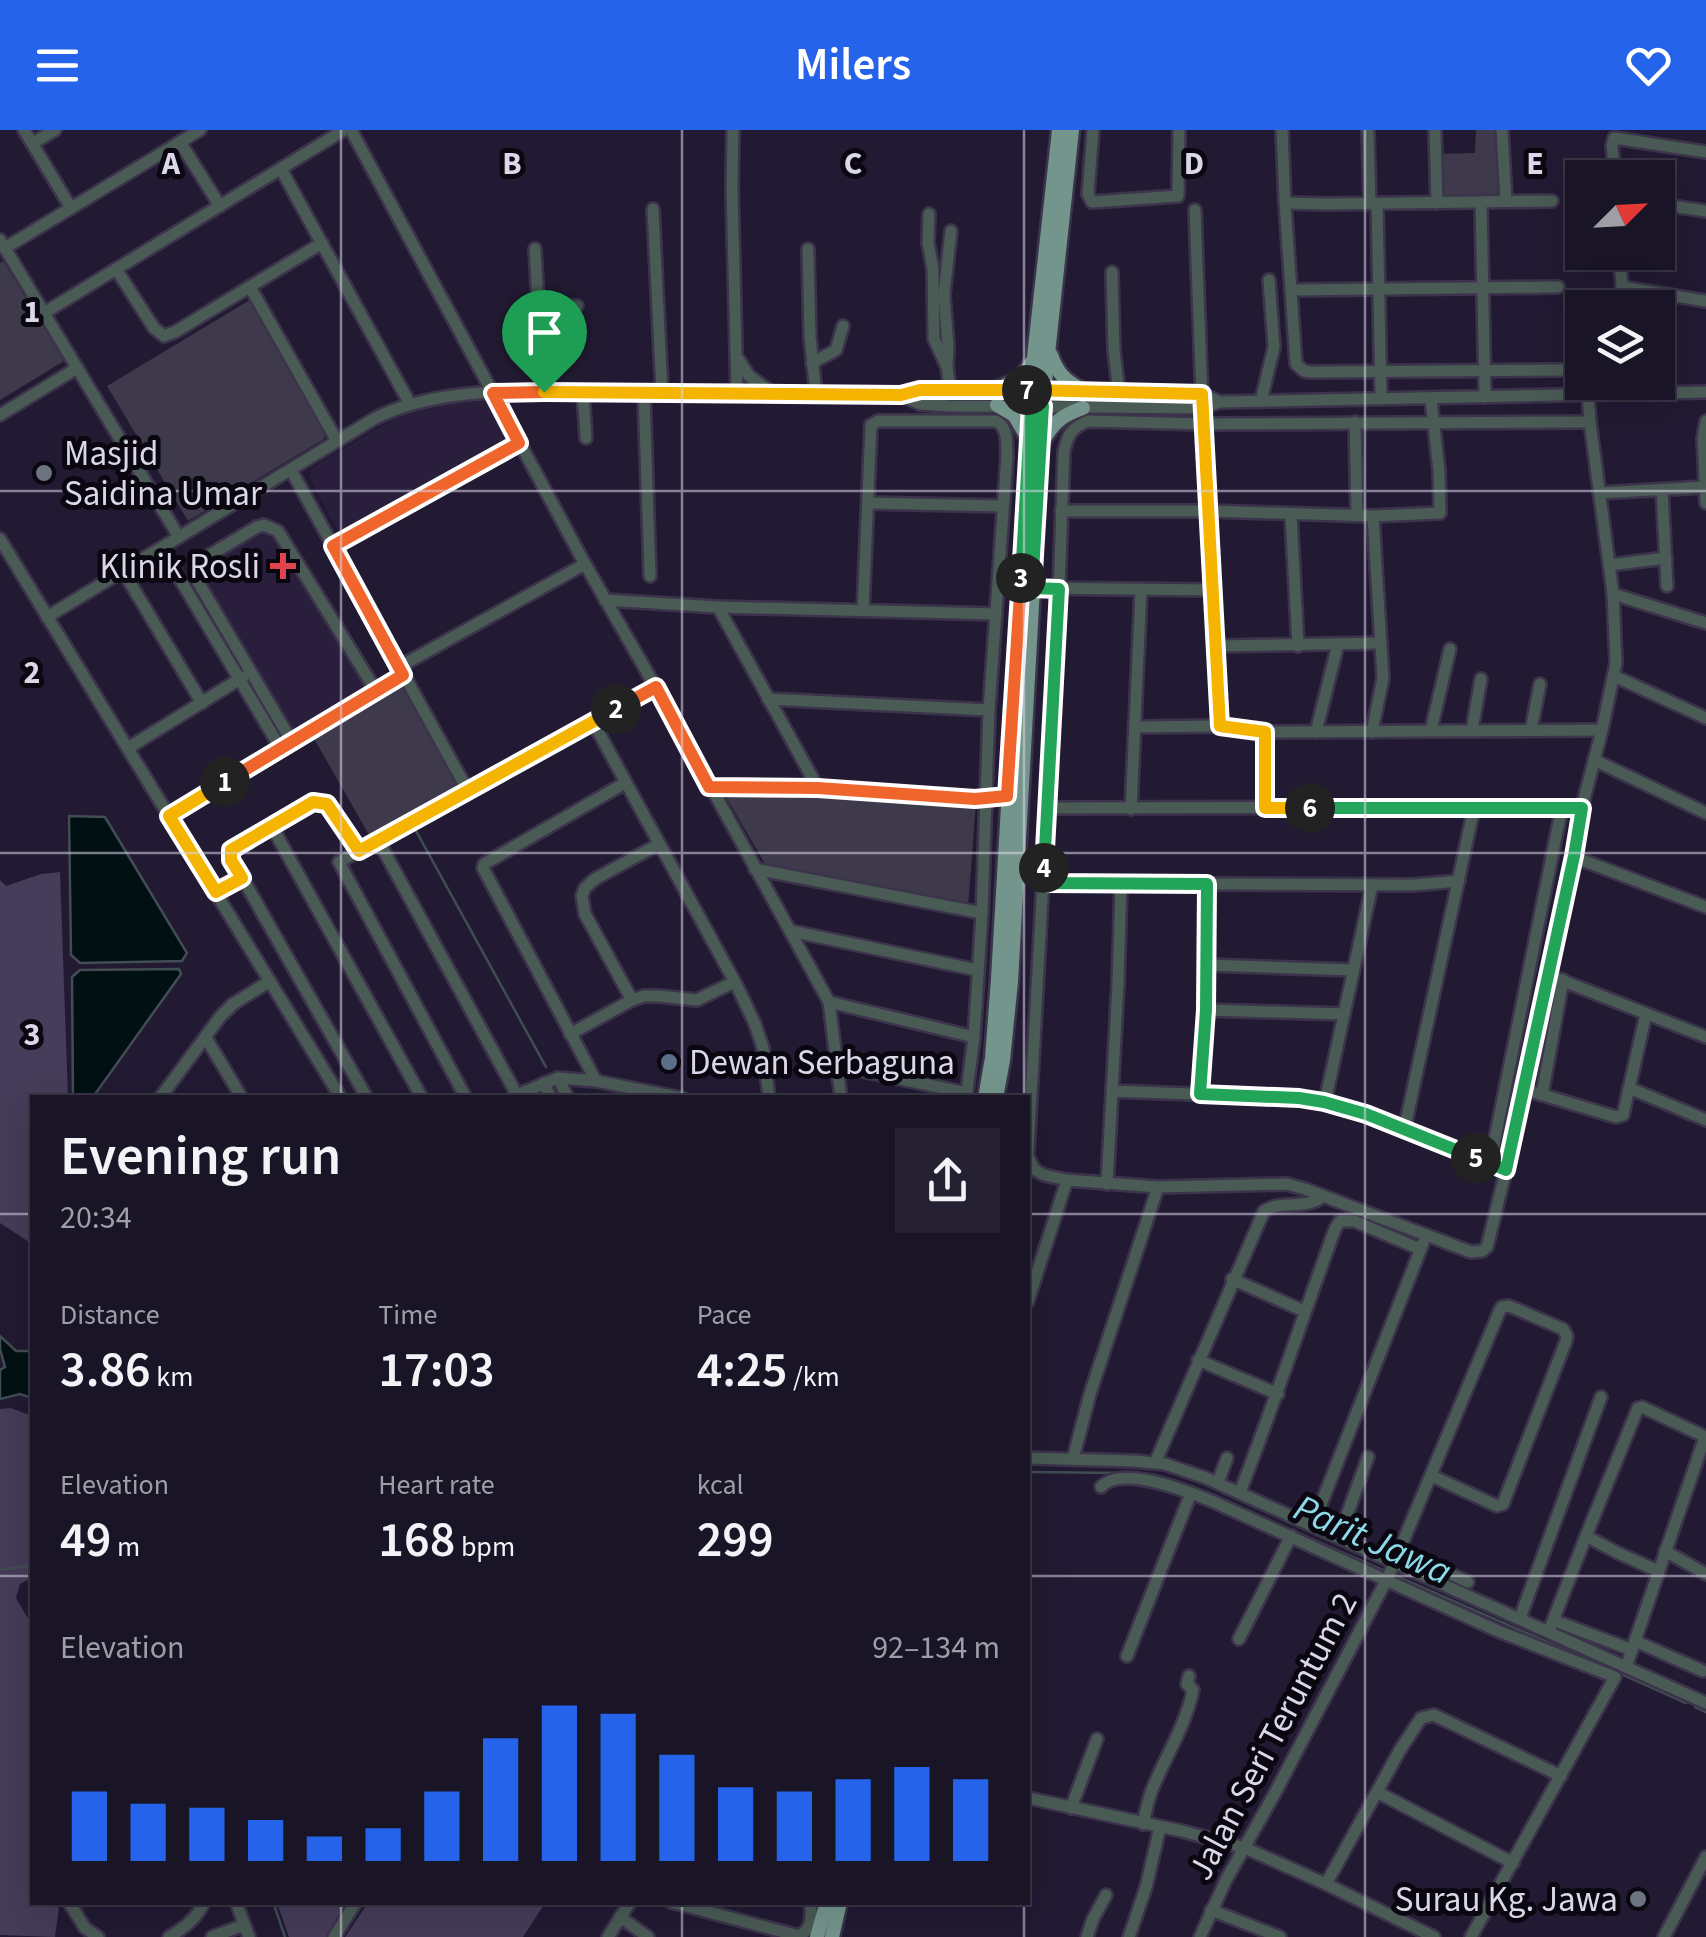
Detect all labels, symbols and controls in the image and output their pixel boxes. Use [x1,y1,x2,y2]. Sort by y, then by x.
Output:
text: Milers [795,33,911,97]
icon: menu [30,38,85,93]
icon: heart [1621,38,1676,93]
text: A [161,141,181,187]
text: B [502,141,522,187]
text: C [844,141,862,187]
text: D [1184,141,1204,187]
text: E [1526,141,1544,187]
north arrow [1565,160,1675,270]
map controls [1565,160,1675,400]
text: 1 [24,289,40,335]
pin [502,290,587,393]
button: layers [1565,290,1675,400]
icon: arrive [517,305,572,360]
pin: 7 [1002,365,1052,415]
text: 7 [1020,370,1034,410]
place label: Masjid Saidina Umar [64,429,263,519]
marker: Masjid Saidina Umar [33,462,55,484]
place label: Klinik Rosli [99,542,260,592]
marker: Klinik Rosli [270,553,296,579]
pin: 3 [996,553,1046,603]
text: 3 [1014,558,1028,598]
text: 2 [24,650,40,696]
pin: 2 [591,684,641,734]
text: 2 [609,689,623,729]
pin: 1 [200,757,250,807]
text: 1 [218,762,232,802]
pin: 6 [1285,783,1335,833]
text: 6 [1303,788,1317,828]
pin: 4 [1019,843,1069,893]
text: 4 [1037,848,1051,888]
text: 3 [24,1012,40,1058]
place label: Dewan Serbaguna [689,1038,955,1088]
marker: Dewan Serbaguna [658,1051,680,1073]
text: Evening run [60,1118,341,1196]
button: share [895,1128,1000,1233]
pin: 5 [1451,1133,1501,1183]
text: 5 [1469,1138,1483,1178]
text: 20:34 [60,1195,132,1241]
text: Distance [60,1295,160,1335]
text: Time [378,1295,437,1335]
text: Pace [697,1295,752,1335]
text: 3.86 [60,1335,151,1406]
text: 17:03 [378,1335,495,1406]
text: 4:25 [697,1335,787,1406]
text: km [151,1357,193,1397]
text: /km [787,1357,840,1397]
text: Elevation [60,1465,169,1505]
text: Heart rate [378,1465,495,1505]
text: kcal [697,1465,744,1505]
water label: Parit Jawa [1285,1481,1460,1599]
text: 49 [60,1505,111,1576]
text: 168 [378,1505,455,1576]
text: 299 [697,1505,774,1576]
text: m [111,1527,140,1567]
text: bpm [455,1527,515,1567]
street label: Jalan Seri Teruntum 2 [1176,1584,1370,1889]
text: Elevation [60,1625,185,1671]
text: 92–134 m [872,1625,1000,1671]
place label: Surau Kg. Jawa [1395,1875,1618,1925]
marker: Surau Kg. Jawa [1627,1888,1649,1910]

